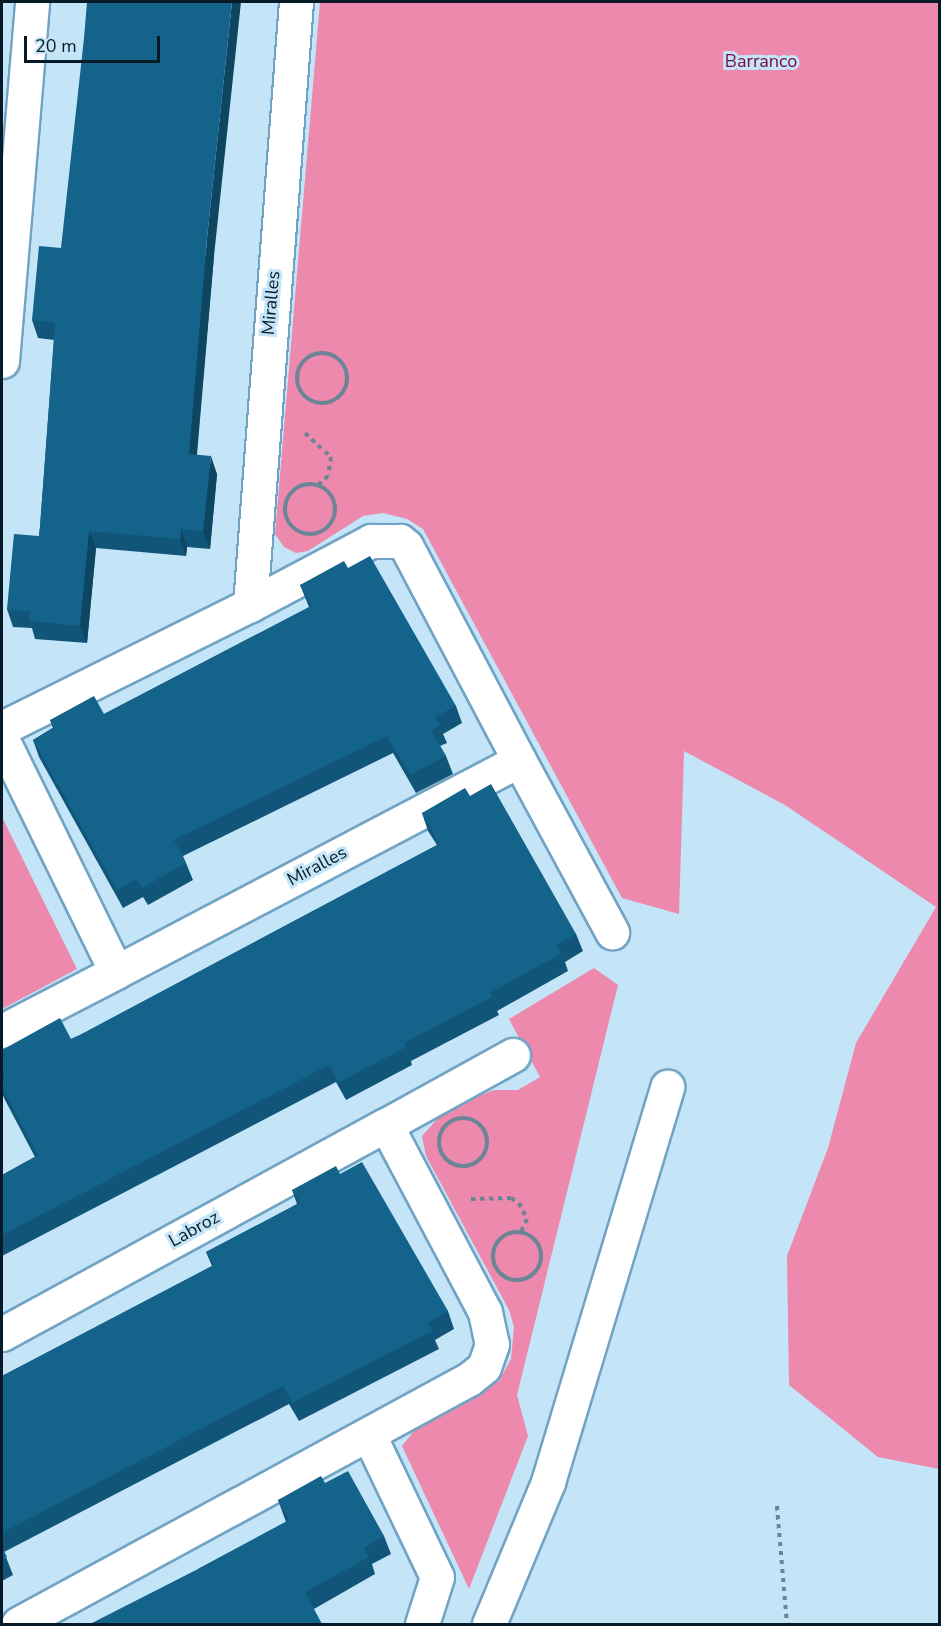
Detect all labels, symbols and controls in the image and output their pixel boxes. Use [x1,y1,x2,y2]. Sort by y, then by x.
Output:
scale bar [27,24,164,62]
text: 20 m [35,34,77,58]
park label: Barranco [725,50,797,72]
street label: Miralles [257,270,285,336]
street label: Miralles [284,841,350,891]
street label: Labroz [165,1206,223,1252]

